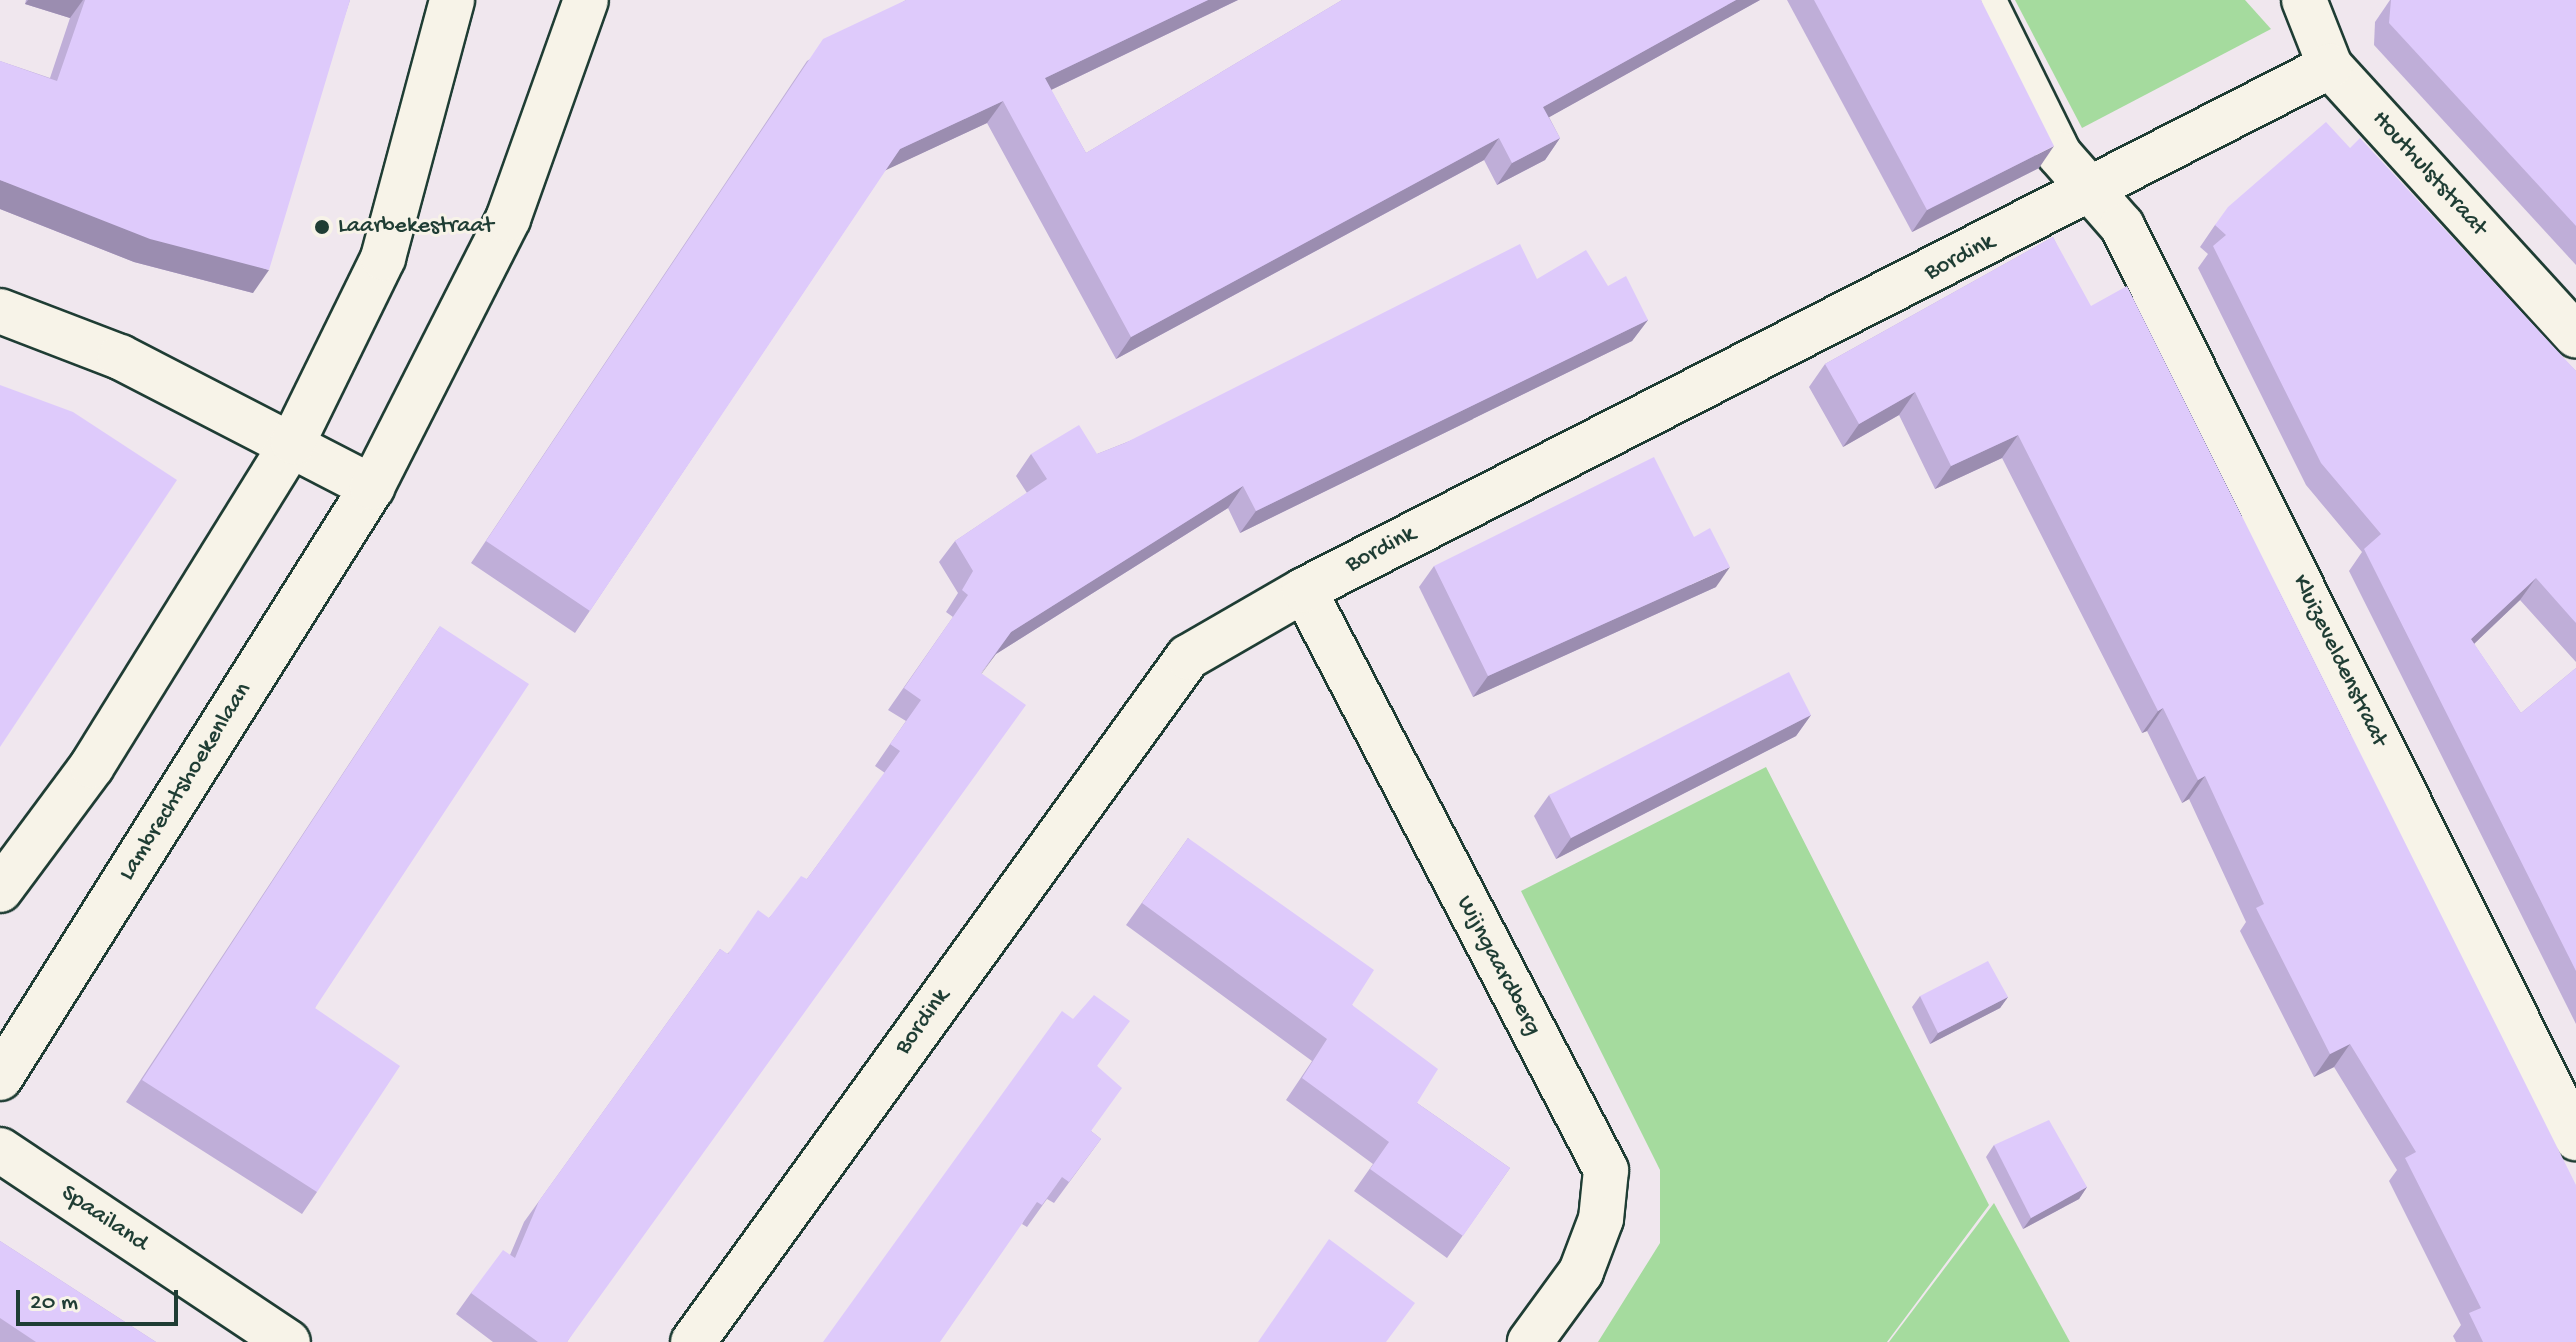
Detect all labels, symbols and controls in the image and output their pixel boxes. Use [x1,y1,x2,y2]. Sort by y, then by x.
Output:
street label: Houthulststraat [2365,105,2493,243]
place label: Laarbekestraat [338,213,494,241]
marker: Laarbekestraat [313,218,331,236]
street label: Bordink [1920,228,2000,288]
street label: Bordink [1341,520,1421,580]
street label: Kluizeveldenstraat [2285,570,2393,752]
street label: Lambrechtshoekenlaan [113,678,259,886]
street label: Wijngaardberg [1449,891,1547,1041]
street label: Bordink [889,983,957,1061]
street label: Spaailand [55,1179,153,1259]
scale bar [20,1274,182,1324]
text: 20 m [30,1289,78,1318]

